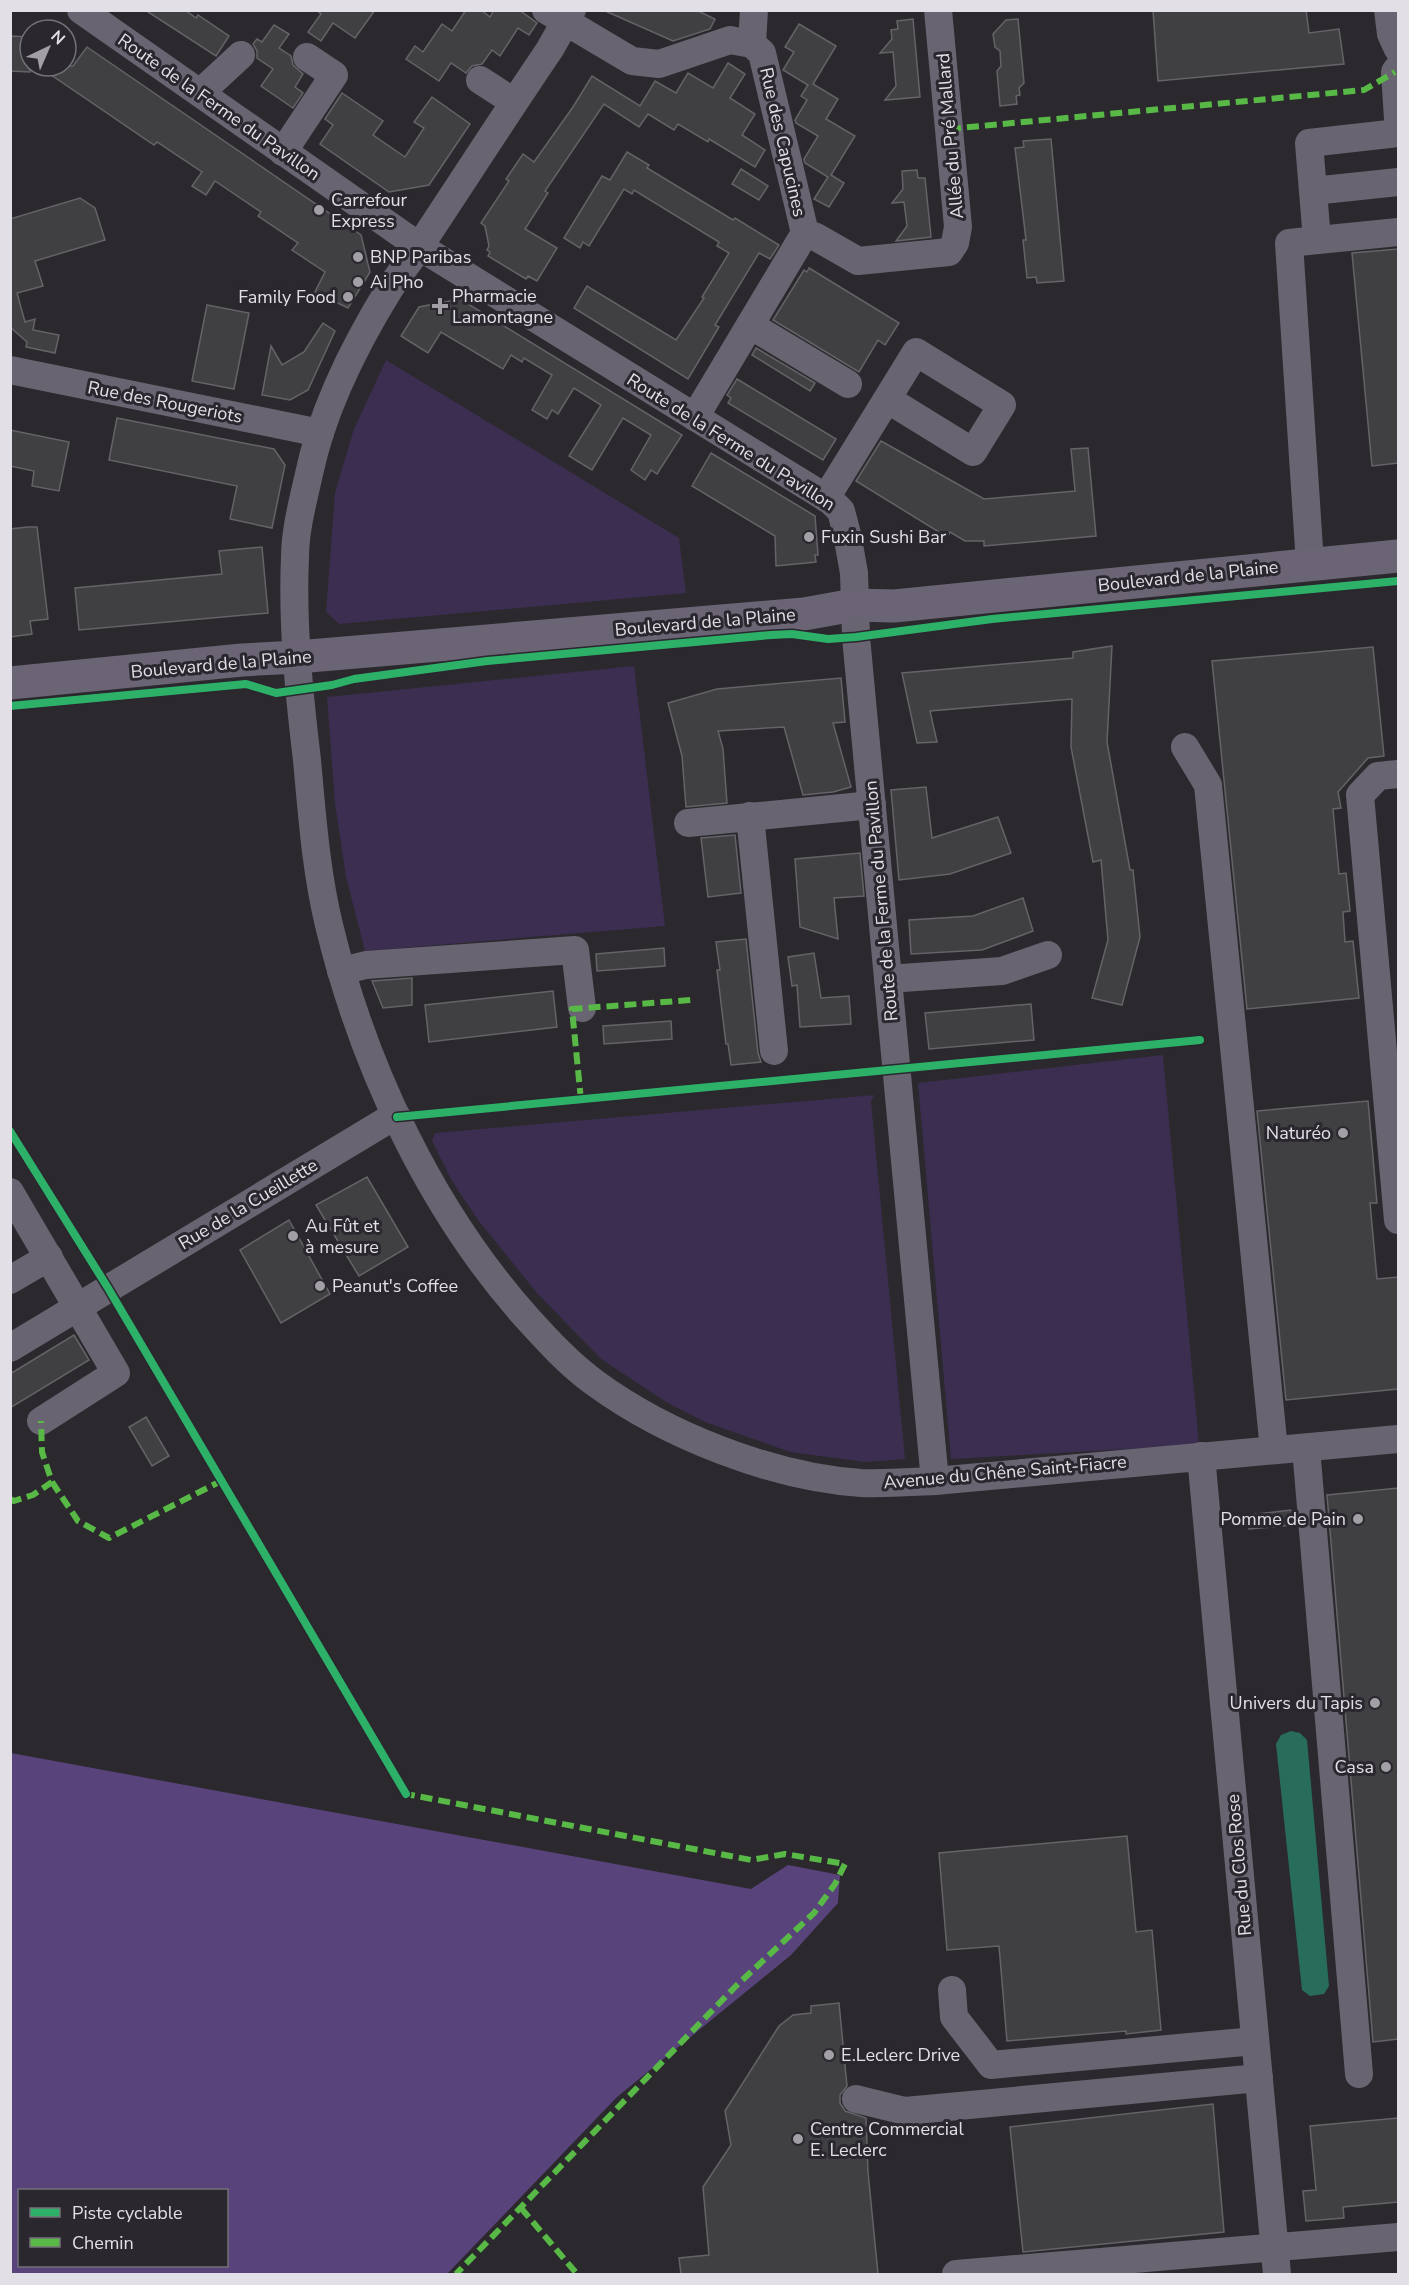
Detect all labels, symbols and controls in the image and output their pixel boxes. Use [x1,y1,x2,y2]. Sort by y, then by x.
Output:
north arrow [18,18,78,78]
text: N [46,26,70,50]
street label: Route de la Ferme du Pavillon [113,28,325,186]
street label: Allée du Pré Mallard [931,52,969,220]
street label: Rue des Capucines [754,65,812,219]
place label: Carrefour Express [331,188,408,233]
marker: Carrefour Express [312,203,326,217]
place label: BNP Paribas [370,245,471,269]
marker: BNP Paribas [351,250,365,264]
place label: Ai Pho [370,270,424,294]
marker: Ai Pho [351,275,365,289]
place label: Pharmacie Lamontagne [452,284,553,329]
place label: Family Food [238,285,336,309]
marker: Family Food [341,290,355,304]
marker: Pharmacie Lamontagne [433,299,447,313]
street label: Route de la Ferme du Pavillon [622,368,840,516]
street label: Rue des Rougeriots [86,375,244,429]
place label: Fuxin Sushi Bar [821,525,947,549]
marker: Fuxin Sushi Bar [802,530,816,544]
street label: Boulevard de la Plaine [1097,555,1279,597]
street label: Boulevard de la Plaine [614,602,796,642]
street label: Boulevard de la Plaine [130,644,312,684]
street label: Route de la Ferme du Pavillon [859,780,903,1022]
place label: Naturéo [1266,1121,1331,1145]
marker: Naturéo [1336,1126,1350,1140]
street label: Rue de la Cueillette [174,1153,322,1255]
place label: Au Fût et à mesure [305,1214,380,1259]
marker: Au Fût et à mesure [286,1229,300,1243]
place label: Peanut's Coffee [332,1274,458,1298]
marker: Peanut's Coffee [313,1279,327,1293]
street label: Avenue du Chêne Saint-Fiacre [882,1449,1128,1495]
place label: Pomme de Pain [1220,1507,1346,1531]
marker: Pomme de Pain [1351,1512,1365,1526]
place label: Univers du Tapis [1230,1691,1363,1715]
marker: Univers du Tapis [1368,1696,1382,1710]
place label: Casa [1334,1755,1374,1779]
marker: Casa [1379,1760,1393,1774]
street label: Rue du Clos Rose [1221,1793,1257,1937]
place label: E.Leclerc Drive [841,2043,960,2067]
marker: E.Leclerc Drive [822,2048,836,2062]
place label: Centre Commercial E. Leclerc [810,2117,964,2162]
marker: Centre Commercial E. Leclerc [791,2132,805,2146]
legend [18,2189,228,2267]
text: Piste cyclable [72,2201,183,2225]
text: Chemin [72,2231,134,2255]

